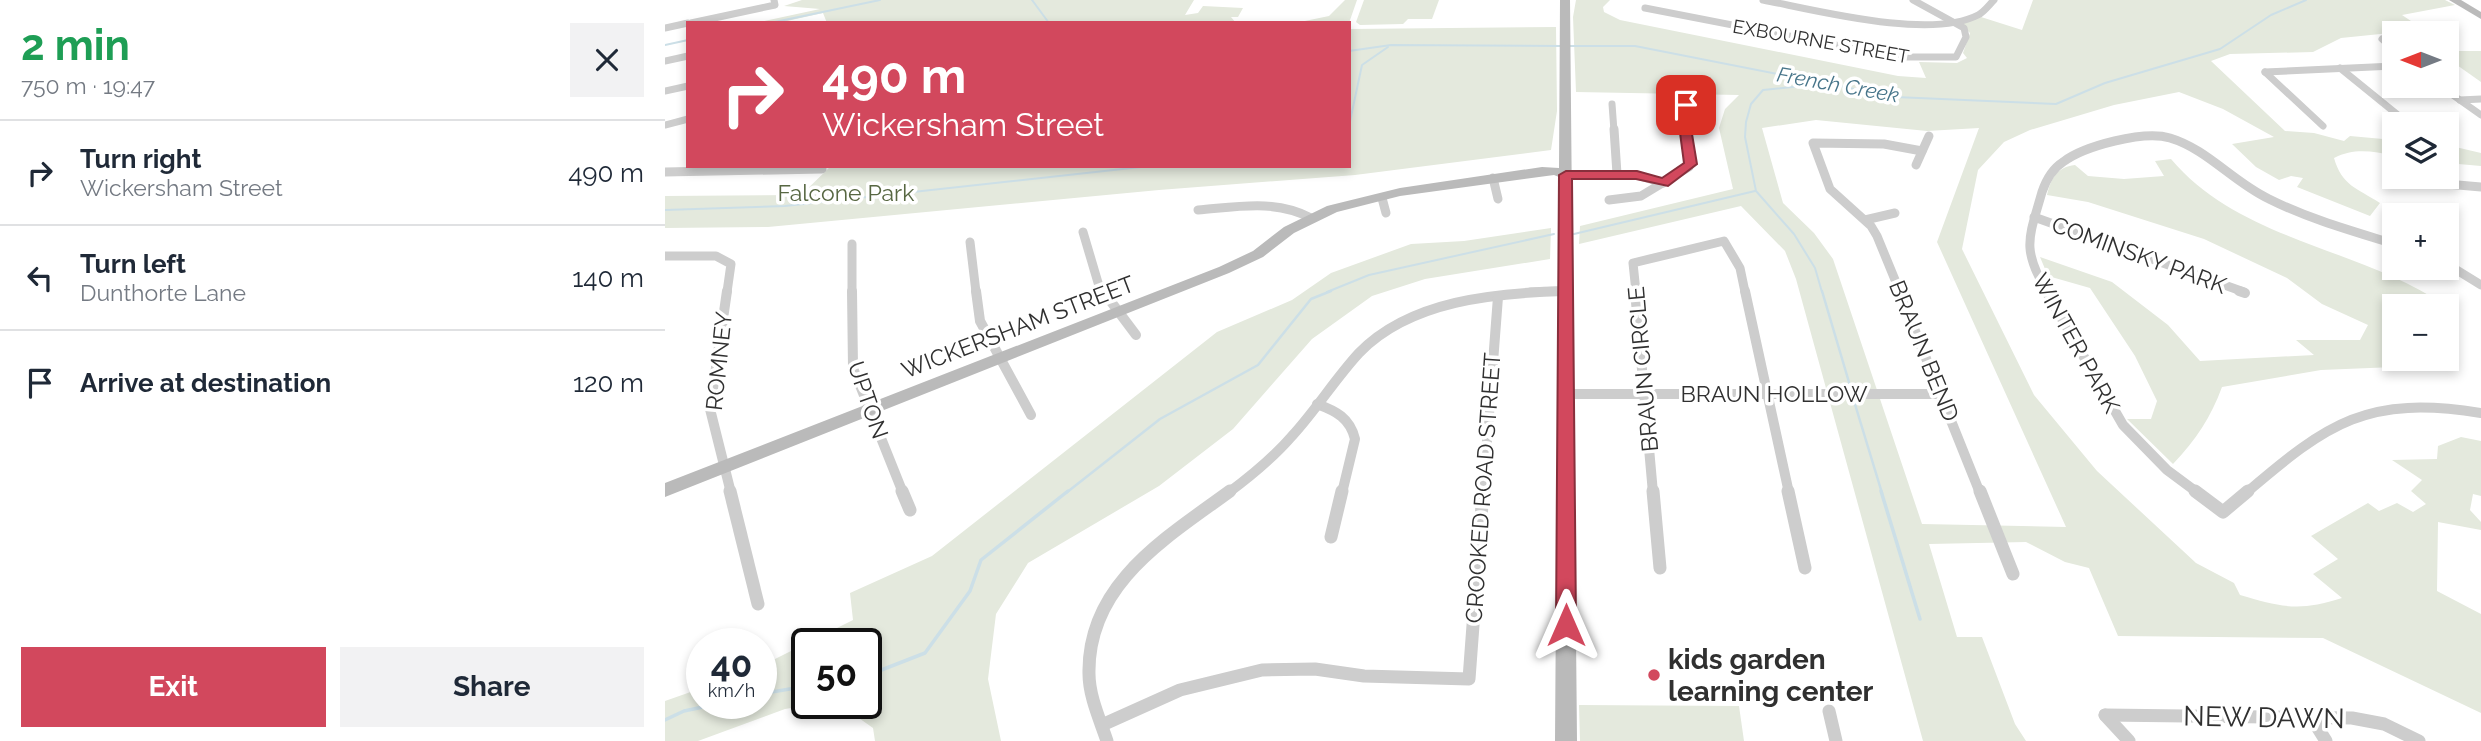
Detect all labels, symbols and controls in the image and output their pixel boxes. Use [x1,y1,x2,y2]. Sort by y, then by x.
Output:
street label: EXBOURNE STREET [1731,15,1911,67]
text: 2 min [21,21,130,70]
north arrow [2382,21,2459,98]
map controls [2382,21,2459,371]
button: close [570,23,644,97]
text: 490 m [822,47,966,104]
icon: right [707,49,798,140]
water label: French Creek [1775,61,1901,108]
text: 750 m · 19:47 [21,72,155,99]
pin [1656,75,1716,135]
icon: arrive [1667,86,1705,124]
text: Wickersham Street [822,106,1104,143]
button: layers [2382,112,2459,189]
text: Turn right [80,144,201,174]
icon: right [21,154,59,192]
text: 490 m [568,158,644,188]
text: Wickersham Street [80,174,283,201]
park label: Falcone Park [778,179,914,206]
button: + [2382,203,2459,280]
street label: COMINSKY PARK [2048,210,2230,299]
text: Turn left [80,249,186,279]
icon: left [21,259,59,297]
text: 140 m [572,263,644,293]
street label: WINTER PARK [2027,268,2126,417]
street label: WICKERSHAM STREET [898,270,1138,383]
street label: BRAUN BEND [1884,276,1965,425]
text: Dunthorte Lane [80,279,246,306]
street label: BRAUN CIRCLE [1622,285,1663,453]
button: − [2382,294,2459,371]
street label: ROMNEY [700,310,737,412]
street label: CROOKED ROAD STREET [1460,352,1505,624]
street label: UPTON [843,358,894,442]
icon: arrive [21,364,59,402]
text: Arrive at destination [80,368,331,398]
text: 120 m [573,368,644,398]
street label: BRAUN HOLLOW [1680,380,1868,407]
position arrow [1529,588,1603,662]
speed limit sign: 50 [791,628,882,719]
place label: kids garden learning center [1668,643,1874,708]
text: 40 [711,644,752,685]
button: Exit [21,647,326,727]
button: Share [340,647,644,727]
marker: kids garden learning center [1646,667,1662,683]
text: km/h [708,680,755,701]
street label: NEW DAWN [2183,700,2345,735]

